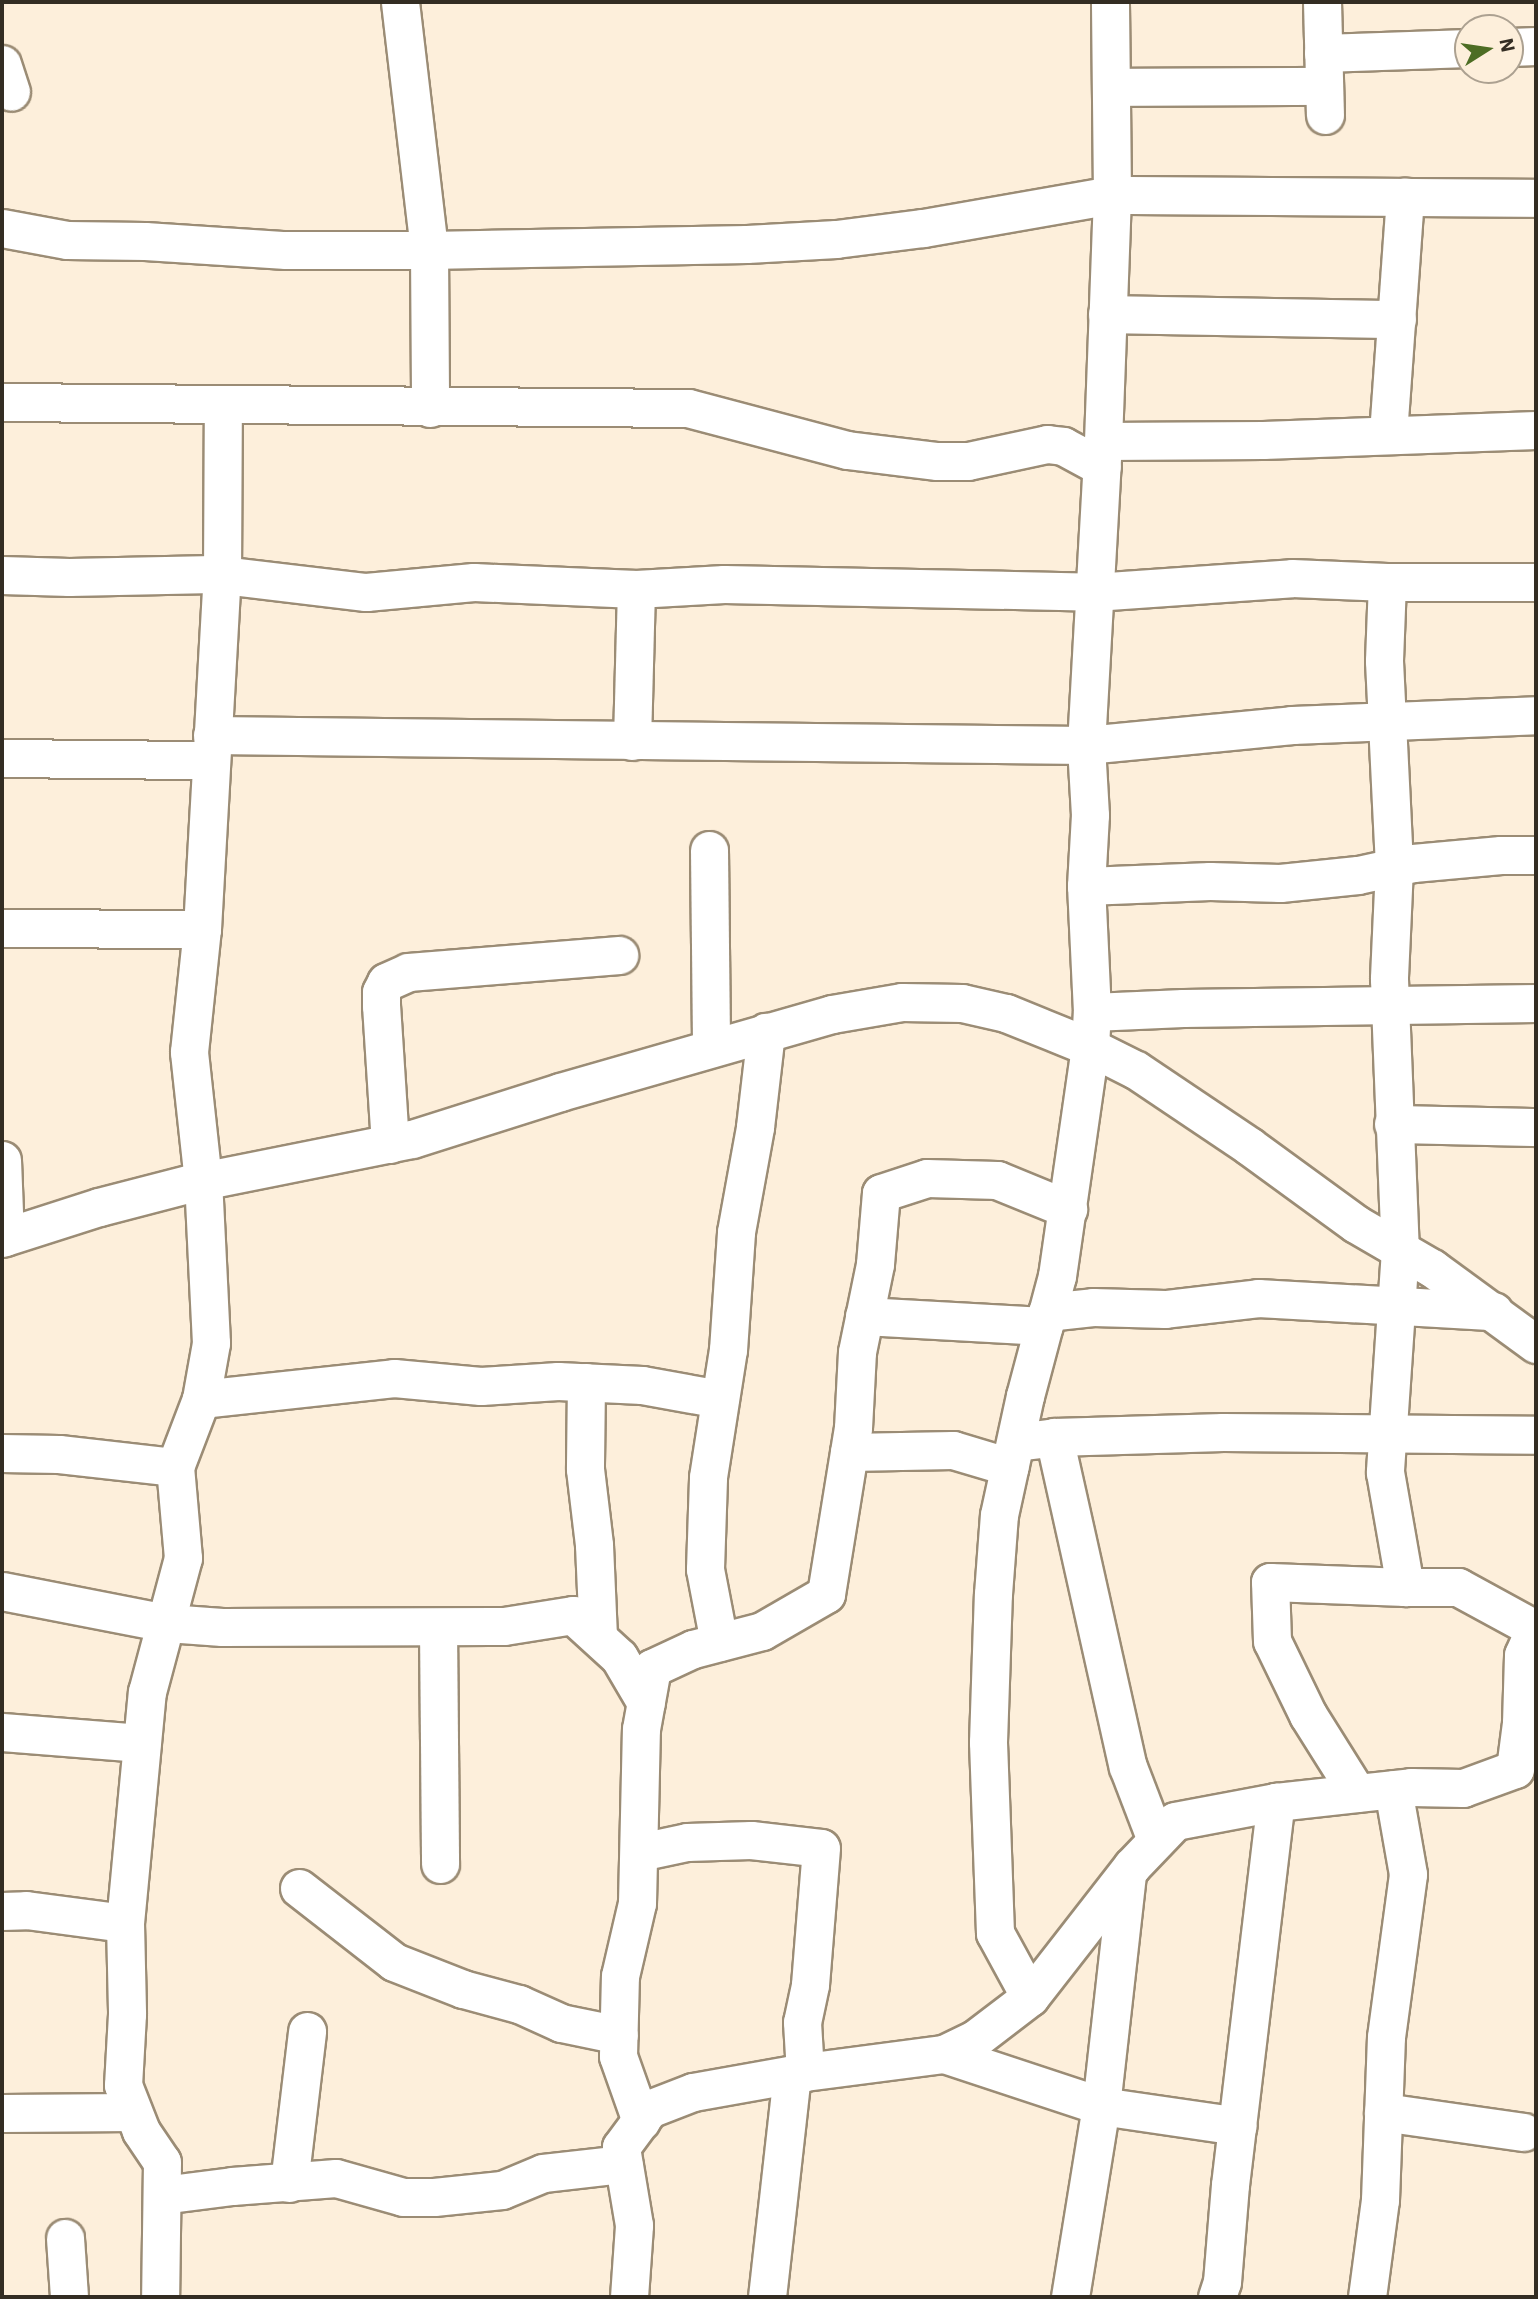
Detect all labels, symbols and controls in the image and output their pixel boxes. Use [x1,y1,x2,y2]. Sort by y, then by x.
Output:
north arrow [1454,14,1524,84]
text: N [1494,36,1521,54]

